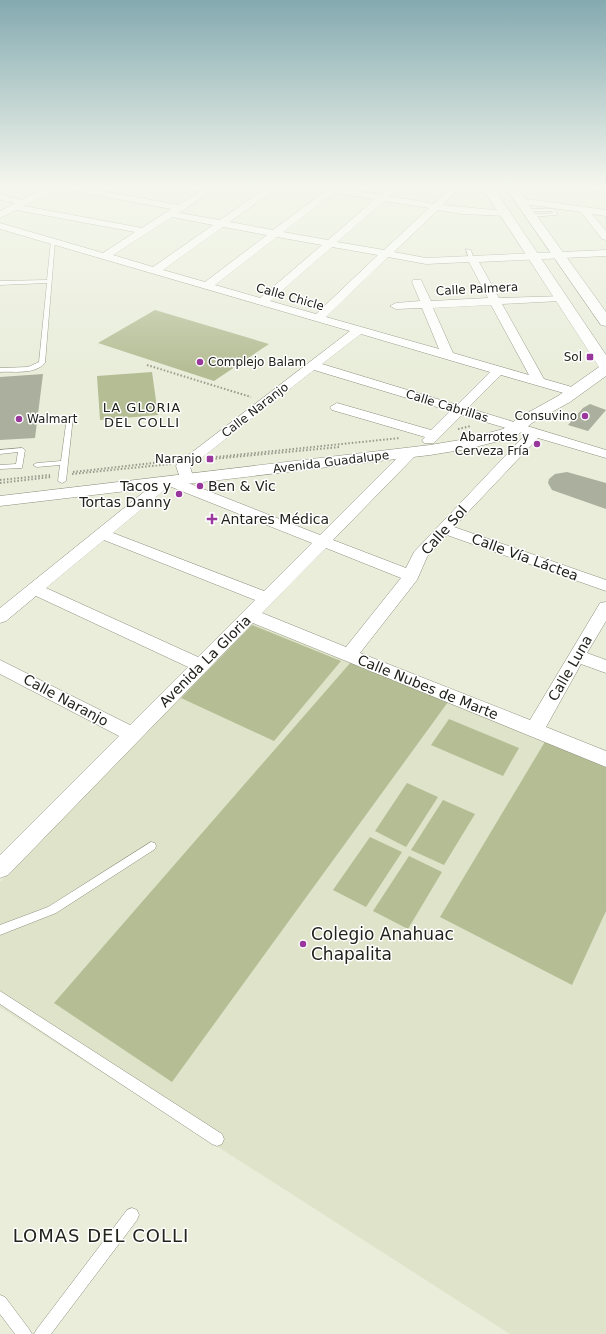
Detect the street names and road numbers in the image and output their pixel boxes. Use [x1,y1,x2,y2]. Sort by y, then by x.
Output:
street label: Calle Palmera [436,280,518,298]
street label: Calle Chicle [254,281,326,313]
street label: Calle Naranjo [219,380,291,440]
street label: Calle Cabrillas [404,387,490,425]
street label: Avenida Guadalupe [272,448,390,476]
street label: Calle Sol [418,502,470,558]
street label: Calle Vía Láctea [469,530,581,584]
street label: Avenida La Gloria [156,612,254,710]
street label: Calle Luna [545,632,595,704]
street label: Calle Nubes de Marte [355,651,501,723]
street label: Calle Naranjo [21,671,111,729]

